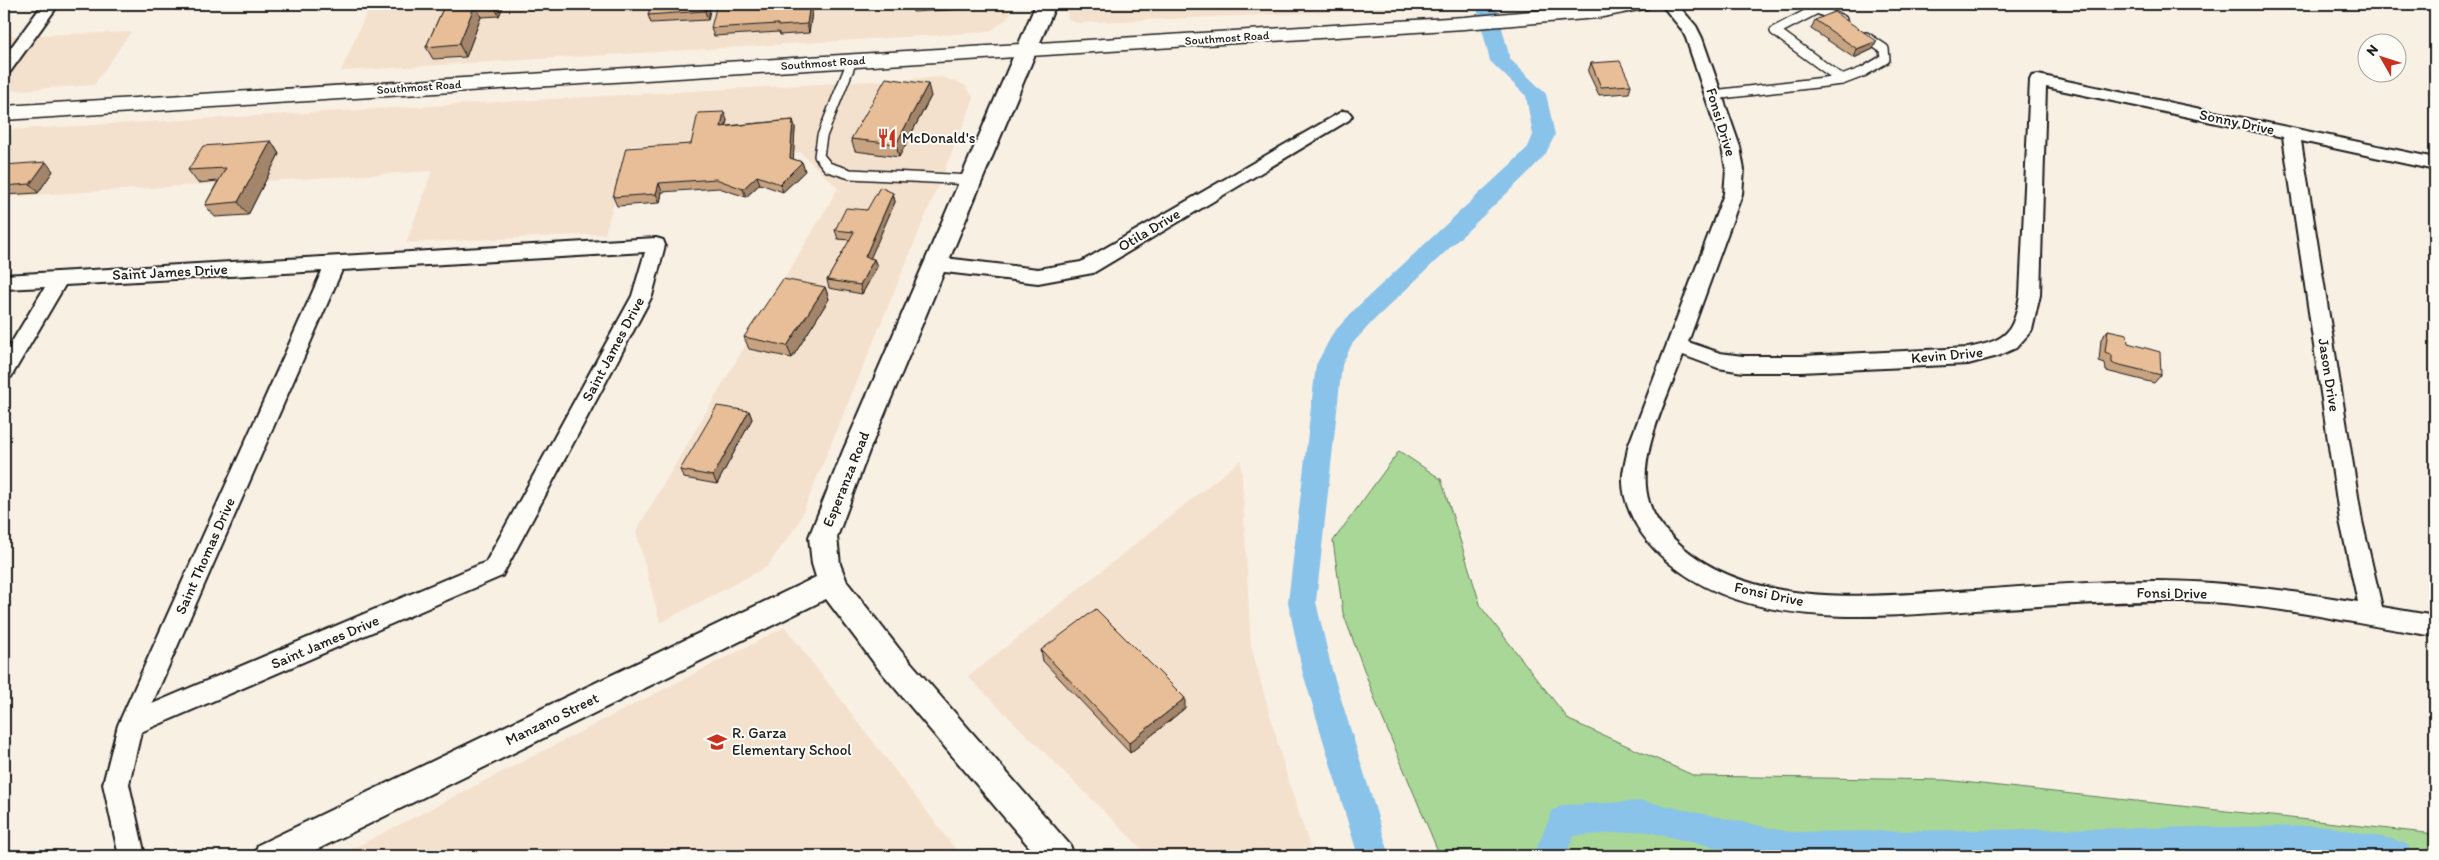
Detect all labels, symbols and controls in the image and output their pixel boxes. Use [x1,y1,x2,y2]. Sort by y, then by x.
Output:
street label: Southmost Road [1184,28,1270,48]
north arrow [2356,32,2406,82]
text: N [2363,41,2382,59]
street label: Southmost Road [780,53,866,73]
street label: Southmost Road [376,77,462,97]
street label: Fonsi Drive [1702,86,1740,158]
street label: Sonny Drive [2198,105,2276,139]
restaurant icon: McDonald's [876,127,898,149]
place label: McDonald's [902,129,976,147]
street label: Otila Drive [1115,204,1183,256]
street label: Saint James Drive [112,260,228,284]
street label: Saint James Drive [578,294,648,404]
street label: Jason Drive [2314,337,2344,413]
street label: Kevin Drive [1910,343,1984,367]
street label: Esperanza Road [819,429,873,529]
street label: Saint Thomas Drive [171,495,239,617]
street label: Fonsi Drive [1733,578,1805,610]
street label: Fonsi Drive [2137,583,2207,603]
street label: Saint James Drive [268,611,382,673]
street label: Manzano Street [502,689,602,749]
place label: R. Garza Elementary School [732,724,852,759]
school or university icon: R. Garza Elementary School [706,731,728,753]

